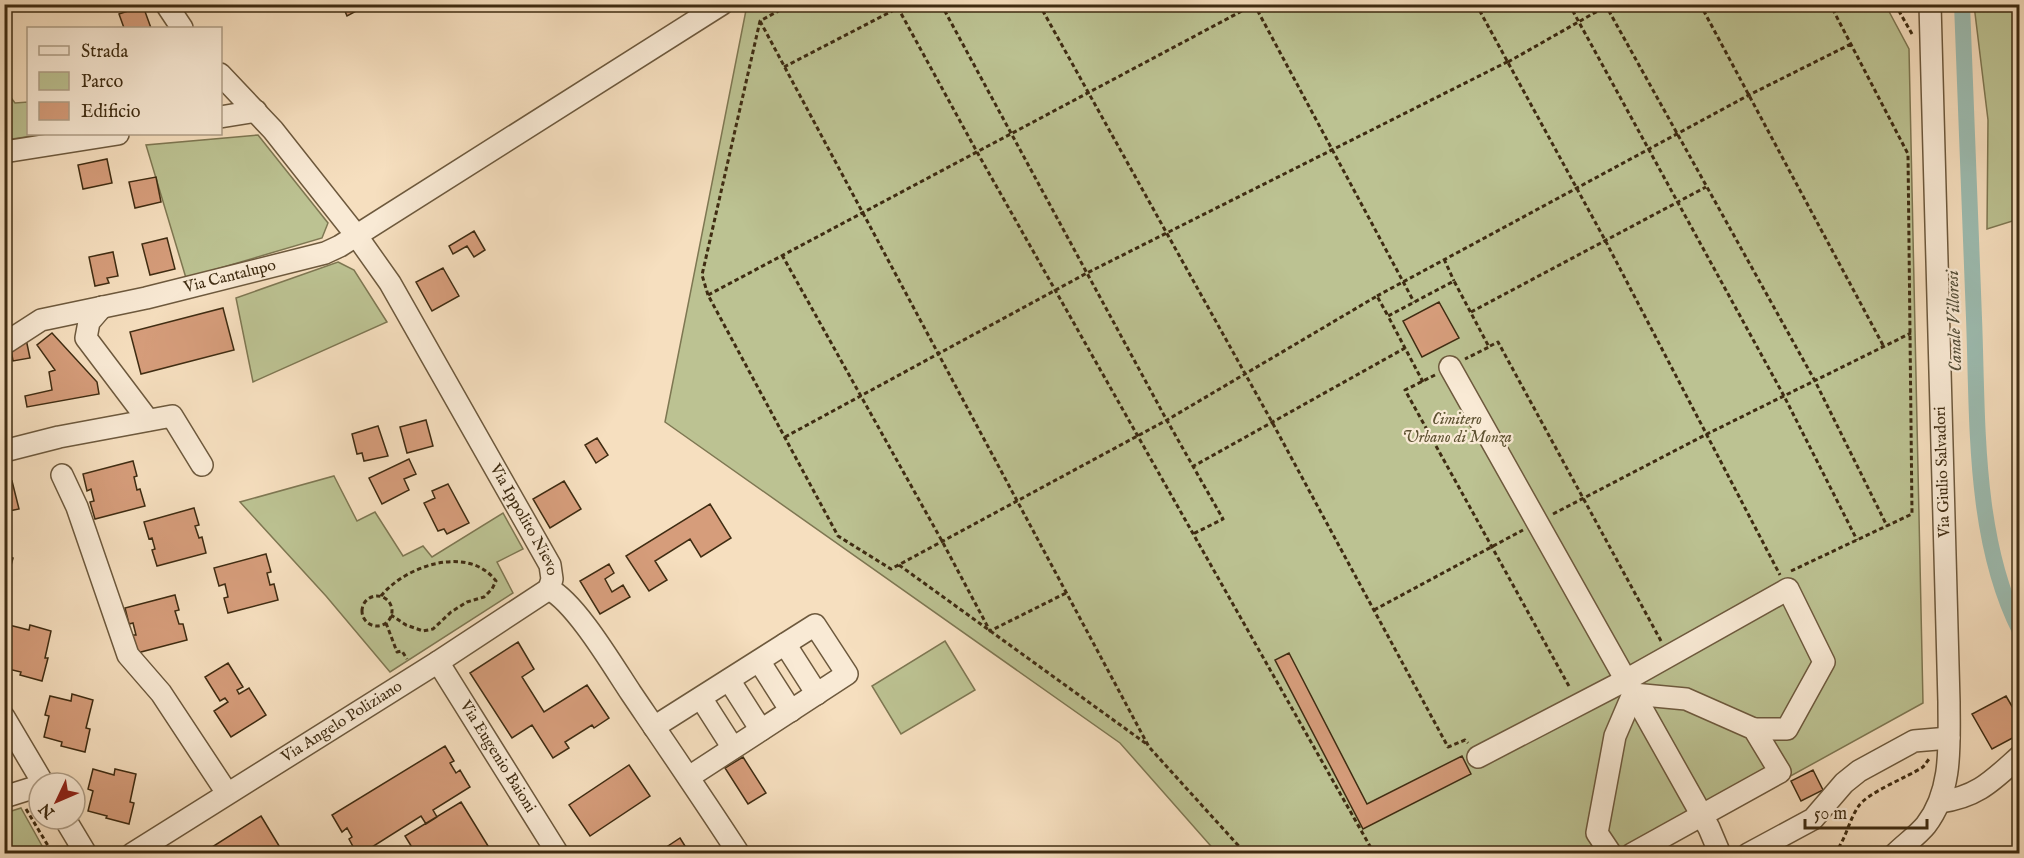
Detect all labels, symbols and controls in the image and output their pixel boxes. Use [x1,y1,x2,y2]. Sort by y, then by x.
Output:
legend [27,27,222,135]
text: Strada [81,41,128,64]
text: Parco [81,71,123,94]
text: Edificio [81,101,141,124]
street label: Via Cantalupo [181,256,279,298]
water label: Canale Villoresi [1942,268,1968,372]
street label: Via Giulio Salvadori [1931,406,1955,539]
park label: Cimitero Urbano di Monza [1402,410,1512,448]
street label: Via Ippolito Nievo [484,460,561,577]
street label: Via Angelo Poliziano [277,677,407,768]
street label: Via Eugenio Baioni [454,696,540,817]
north arrow [27,771,87,831]
scale bar [1805,792,1926,830]
text: N [36,798,60,823]
text: 50 m [1814,803,1847,826]

